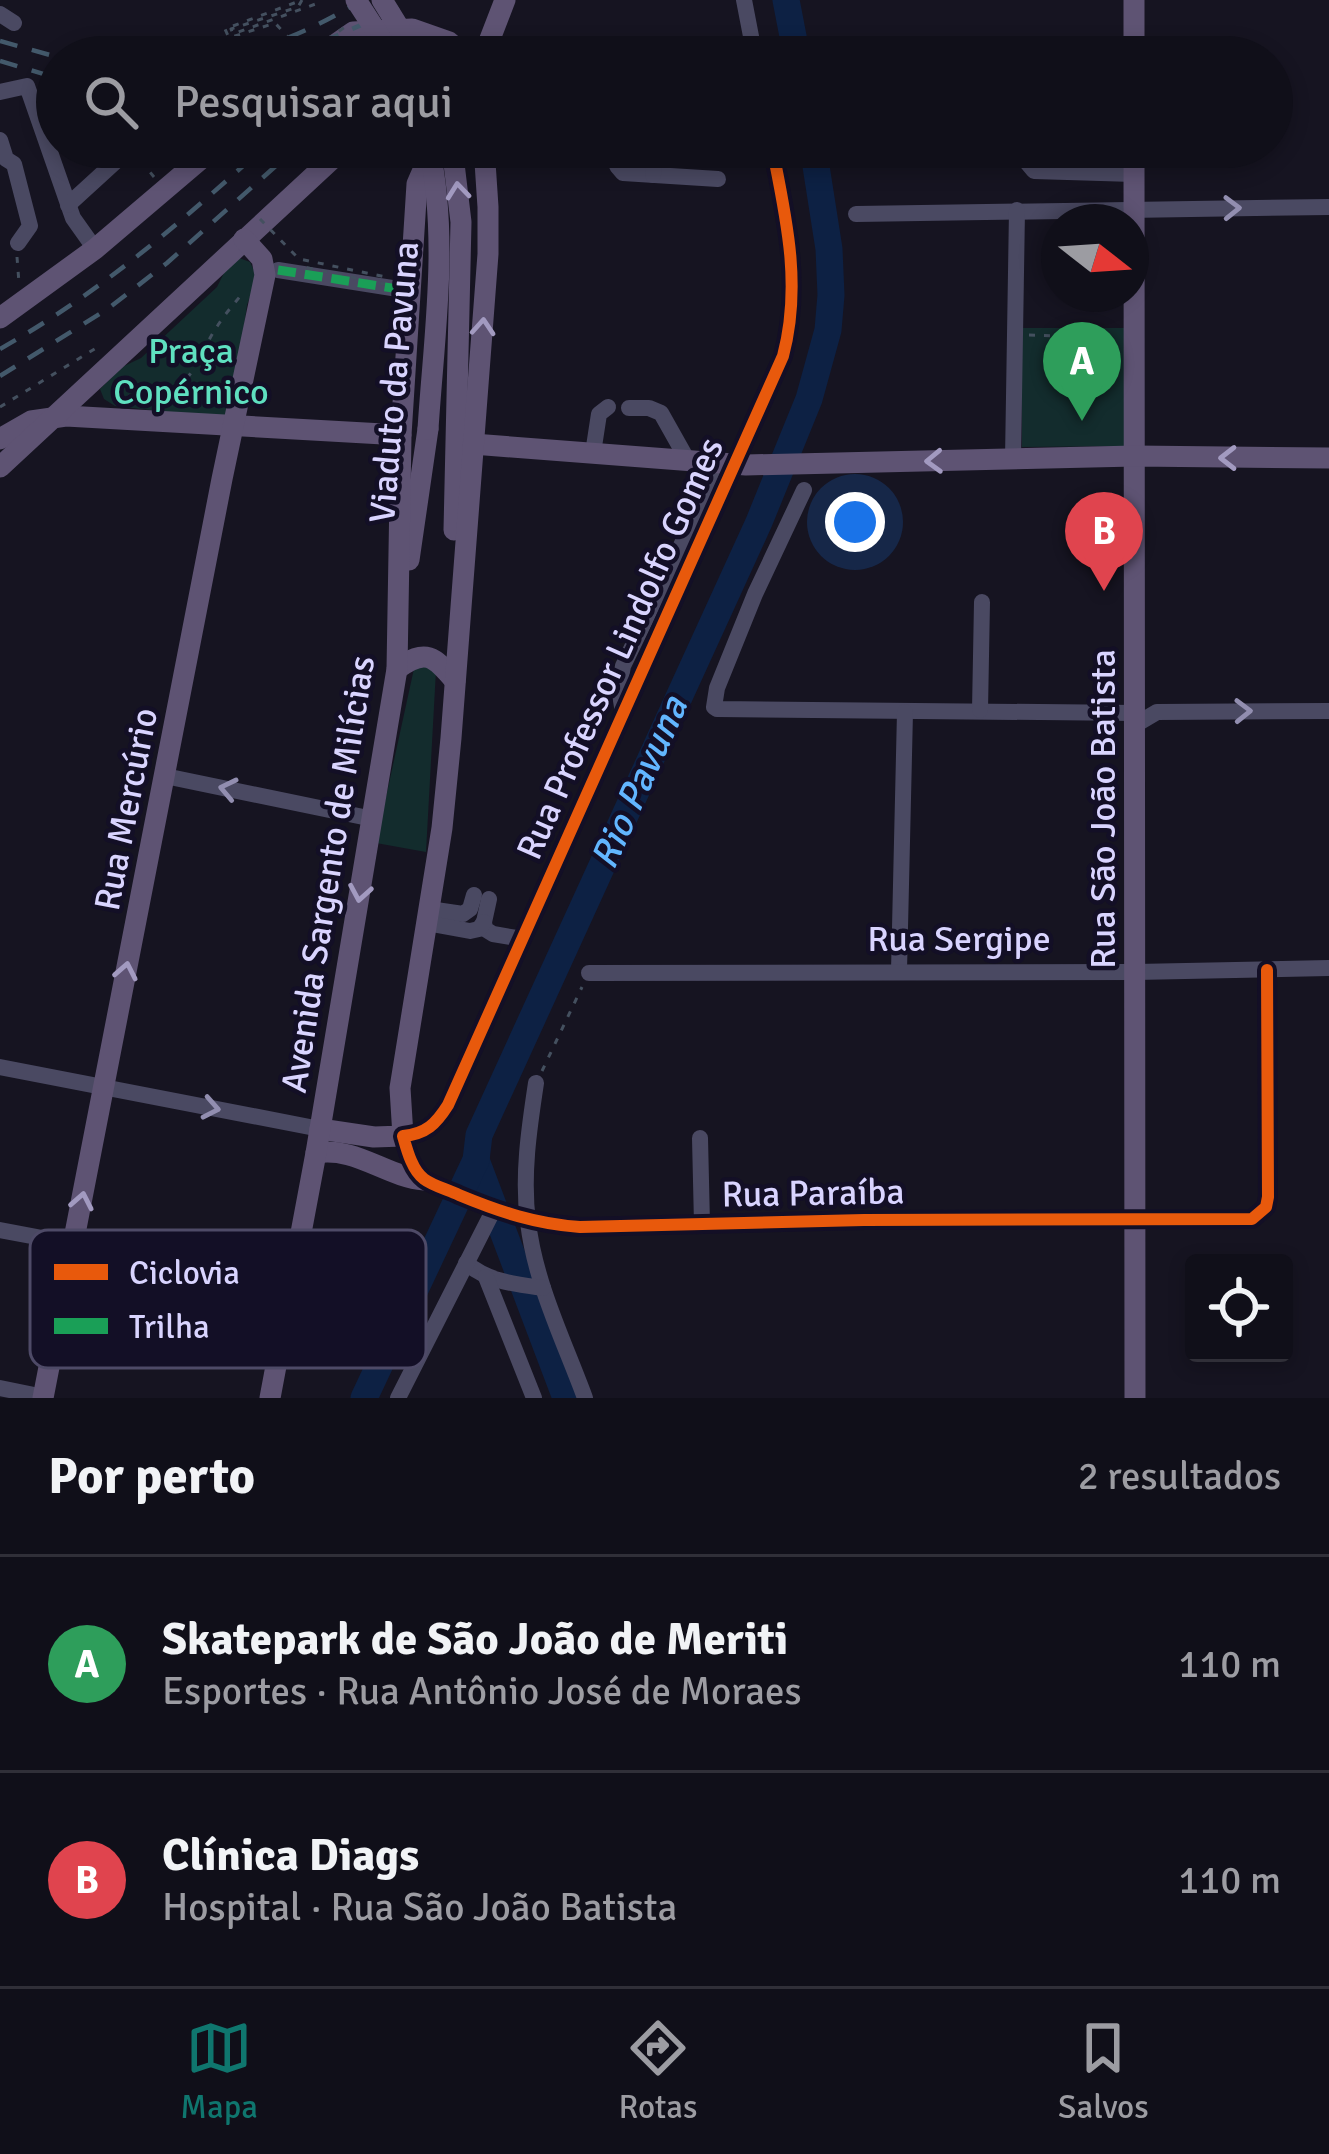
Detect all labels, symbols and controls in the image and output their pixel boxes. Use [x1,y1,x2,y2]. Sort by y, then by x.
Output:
search box [36,36,1293,168]
icon: search [78,69,144,135]
text: Pesquisar aqui [174,75,453,130]
one-way arrow [446,181,471,200]
one-way arrow [1224,195,1242,221]
north arrow [1041,204,1149,312]
street label: Viaduto da Pavuna [360,239,429,525]
one-way arrow [469,318,495,337]
pin: A [1043,322,1121,421]
park label: Praça Copérnico [113,329,269,415]
street label: Rua Professor Lindolfo Gomes [507,431,734,867]
one-way arrow [1218,445,1236,471]
one-way arrow [924,447,943,473]
your location [825,492,885,552]
pin: B [1065,492,1143,591]
street label: Rua São João Batista [1081,649,1126,969]
street label: Avenida Sargento de Milícias [272,653,385,1096]
water label: Rio Pavuna [580,688,699,876]
one-way arrow [1234,699,1253,725]
street label: Rua Mercúrio [85,704,168,914]
one-way arrow [218,777,238,803]
one-way arrow [349,883,374,903]
street label: Rua Sergipe [867,917,1051,962]
one-way arrow [112,962,138,982]
one-way arrow [201,1094,221,1120]
street label: Rua Paraíba [721,1169,905,1218]
one-way arrow [68,1191,94,1211]
legend [30,1230,426,1368]
text: Ciclovia [129,1253,240,1294]
map controls [1185,1254,1293,1362]
button: locate [1185,1254,1293,1362]
text: Trilha [129,1307,210,1348]
text: Por perto [48,1445,255,1508]
text: 2 resultados [1078,1452,1281,1500]
text: Skatepark de São João de Meriti [162,1612,788,1667]
text: A [75,1640,99,1688]
text: 110 m [1178,1640,1281,1688]
text: Esportes · Rua Antônio José de Moraes [162,1667,802,1715]
text: Clínica Diags [162,1828,419,1883]
text: B [75,1856,99,1904]
text: 110 m [1178,1856,1281,1904]
text: Hospital · Rua São João Batista [162,1883,677,1931]
tab: Mapa [180,2015,258,2128]
tab: Rotas [619,2015,697,2128]
tab: Salvos [1058,2015,1149,2128]

